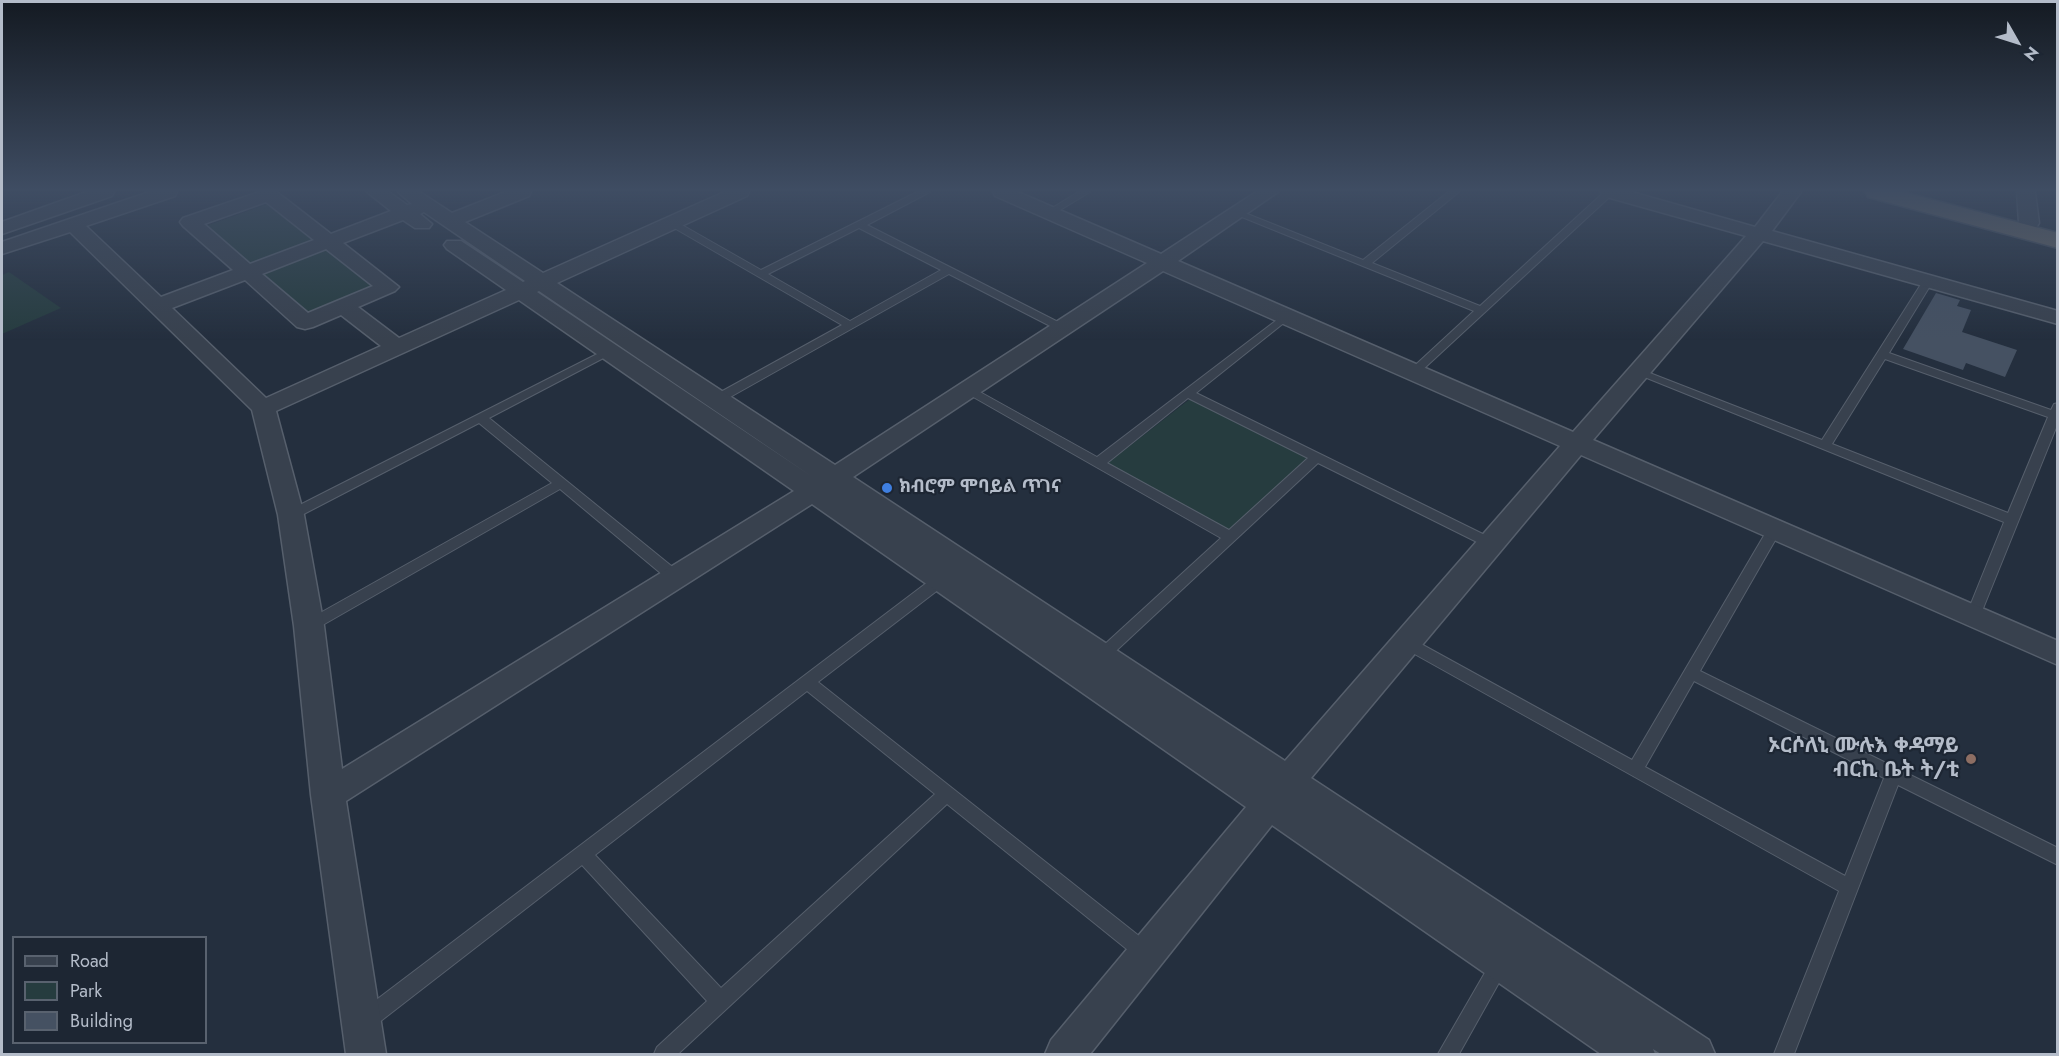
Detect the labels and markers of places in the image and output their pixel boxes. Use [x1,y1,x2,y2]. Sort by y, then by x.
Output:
place label: ክብሮም ሞባይል ጥገና [899,477,1061,499]
marker: ክብሮም ሞባይል ጥገና [880,481,894,495]
place label: ኦርሶለኒ ሙሉእ ቀዳማይ ብርኪ ቤት ት/ቲ [1768,734,1959,784]
marker: ኦርሶለኒ ሙሉእ ቀዳማይ ብርኪ ቤት ት/ቲ [1964,752,1978,766]

